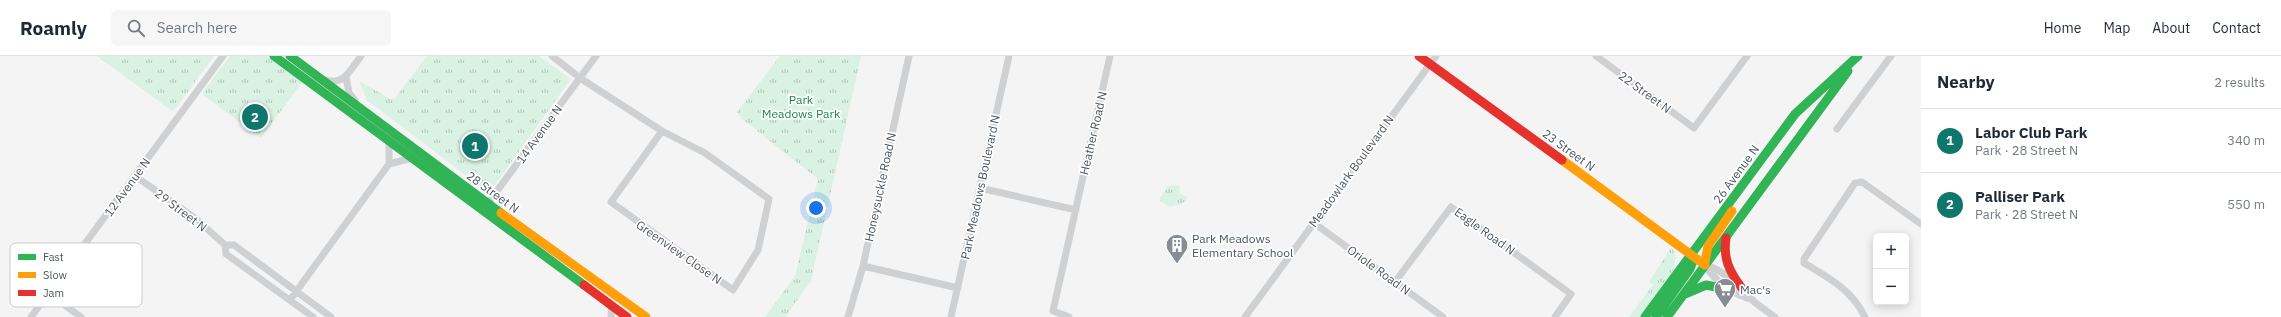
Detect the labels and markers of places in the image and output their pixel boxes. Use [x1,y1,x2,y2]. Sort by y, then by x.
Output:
pin: 2 [242,102,268,132]
pin: 1 [462,131,488,161]
place label: Park Meadows Elementary School [1192,231,1293,260]
building icon: Park Meadows Elementary School [1164,232,1190,265]
supermarket icon: Mac's [1712,276,1738,309]
place label: Mac's [1740,282,1771,297]

